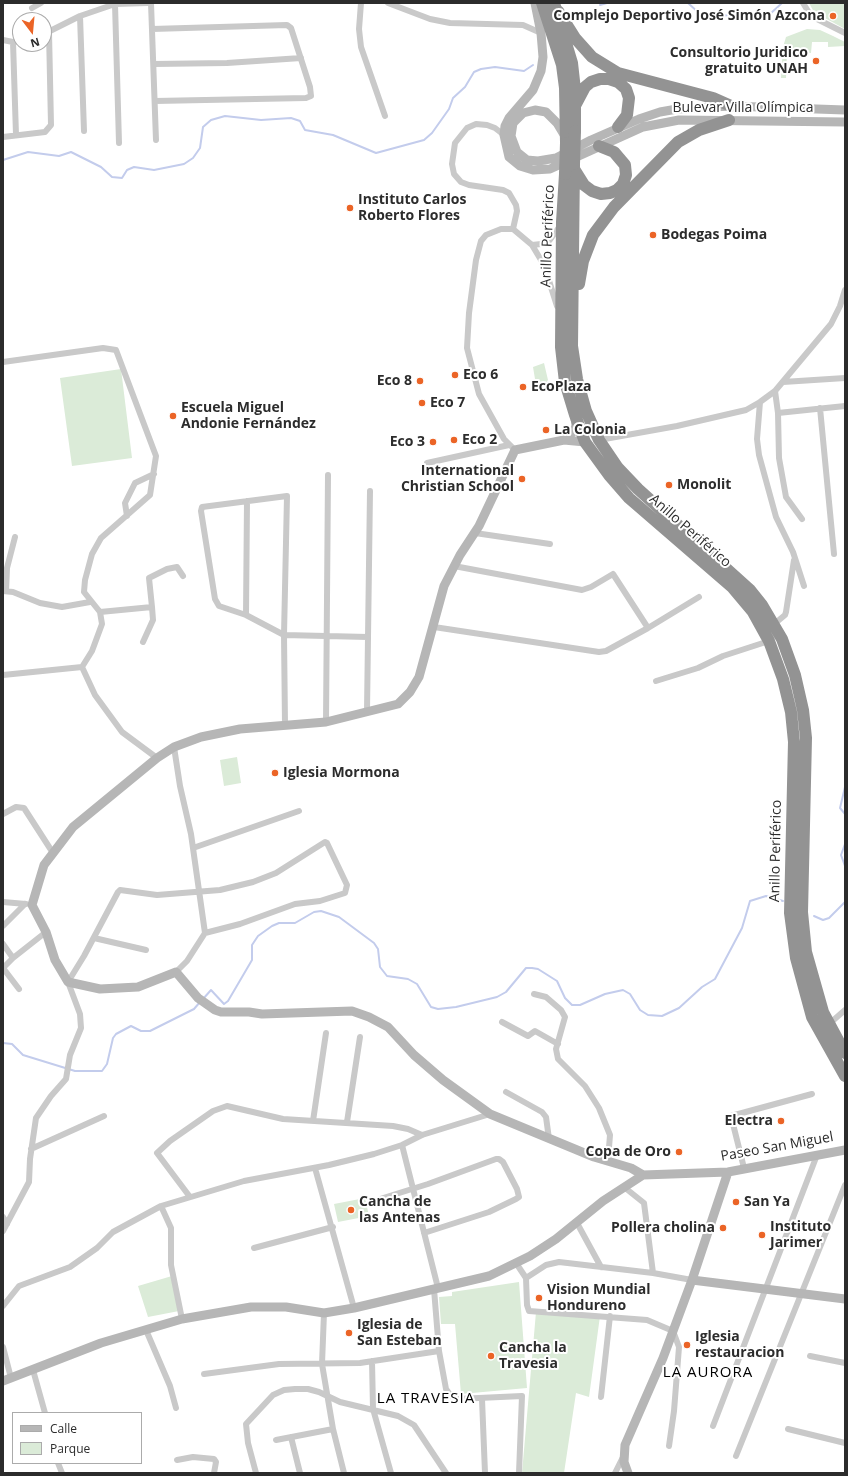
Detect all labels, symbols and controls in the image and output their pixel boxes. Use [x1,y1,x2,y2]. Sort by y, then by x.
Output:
place label: Complejo Deportivo José Simón Azcona [553,8,825,24]
marker: Complejo Deportivo José Simón Azcona [828,11,838,21]
north arrow [12,12,52,52]
text: N [29,35,42,51]
place label: Consultorio Juridico gratuito UNAH [670,45,808,78]
marker: Consultorio Juridico gratuito UNAH [811,56,821,66]
street label: Bulevar Villa Olímpica [672,100,814,116]
street label: Anillo Periférico [538,184,558,288]
place label: Instituto Carlos Roberto Flores [358,192,466,224]
marker: Instituto Carlos Roberto Flores [345,203,355,213]
place label: Bodegas Poima [661,227,767,243]
marker: Bodegas Poima [648,230,658,240]
place label: Eco 6 [463,367,498,383]
marker: Eco 6 [450,370,460,380]
place label: Eco 8 [377,373,412,389]
marker: Eco 8 [415,376,425,386]
place label: EcoPlaza [531,379,592,395]
marker: EcoPlaza [518,382,528,392]
place label: Eco 7 [430,395,465,411]
marker: Eco 7 [417,398,427,408]
place label: Escuela Miguel Andonie Fernández [181,400,316,432]
marker: Escuela Miguel Andonie Fernández [168,411,178,421]
place label: La Colonia [554,422,626,438]
marker: La Colonia [541,425,551,435]
place label: Eco 2 [462,432,497,448]
place label: Eco 3 [390,434,425,450]
marker: Eco 2 [449,435,459,445]
marker: Eco 3 [428,437,438,447]
place label: International Christian School [401,463,514,496]
marker: International Christian School [517,474,527,484]
place label: Monolit [677,477,731,493]
marker: Monolit [664,480,674,490]
street label: Anillo Periférico [646,491,734,571]
place label: Iglesia Mormona [283,765,400,781]
marker: Iglesia Mormona [270,768,280,778]
street label: Anillo Periférico [767,800,785,902]
place label: Electra [725,1113,773,1129]
marker: Electra [776,1116,786,1126]
street label: Paseo San Miguel [719,1129,835,1165]
place label: Copa de Oro [586,1144,671,1160]
marker: Copa de Oro [674,1147,684,1157]
place label: Cancha de las Antenas [359,1194,440,1226]
place label: San Ya [744,1194,790,1210]
marker: San Ya [731,1197,741,1207]
marker: Cancha de las Antenas [346,1205,356,1215]
place label: Instituto Jarimer [770,1219,831,1252]
place label: Pollera cholina [611,1220,715,1236]
marker: Pollera cholina [718,1223,728,1233]
marker: Instituto Jarimer [757,1230,767,1240]
place label: Vision Mundial Hondureno [547,1282,651,1314]
marker: Vision Mundial Hondureno [534,1293,544,1303]
place label: Iglesia de San Esteban [357,1317,442,1350]
marker: Iglesia de San Esteban [344,1328,354,1338]
place label: Iglesia restauracion [695,1329,784,1362]
place label: Cancha la Travesia [499,1340,567,1372]
marker: Iglesia restauracion [682,1340,692,1350]
marker: Cancha la Travesia [486,1351,496,1361]
district label: LA AURORA [663,1364,753,1382]
district label: LA TRAVESIA [377,1390,475,1408]
legend [12,1412,142,1464]
text: Calle [50,1420,77,1437]
text: Parque [50,1440,90,1457]

